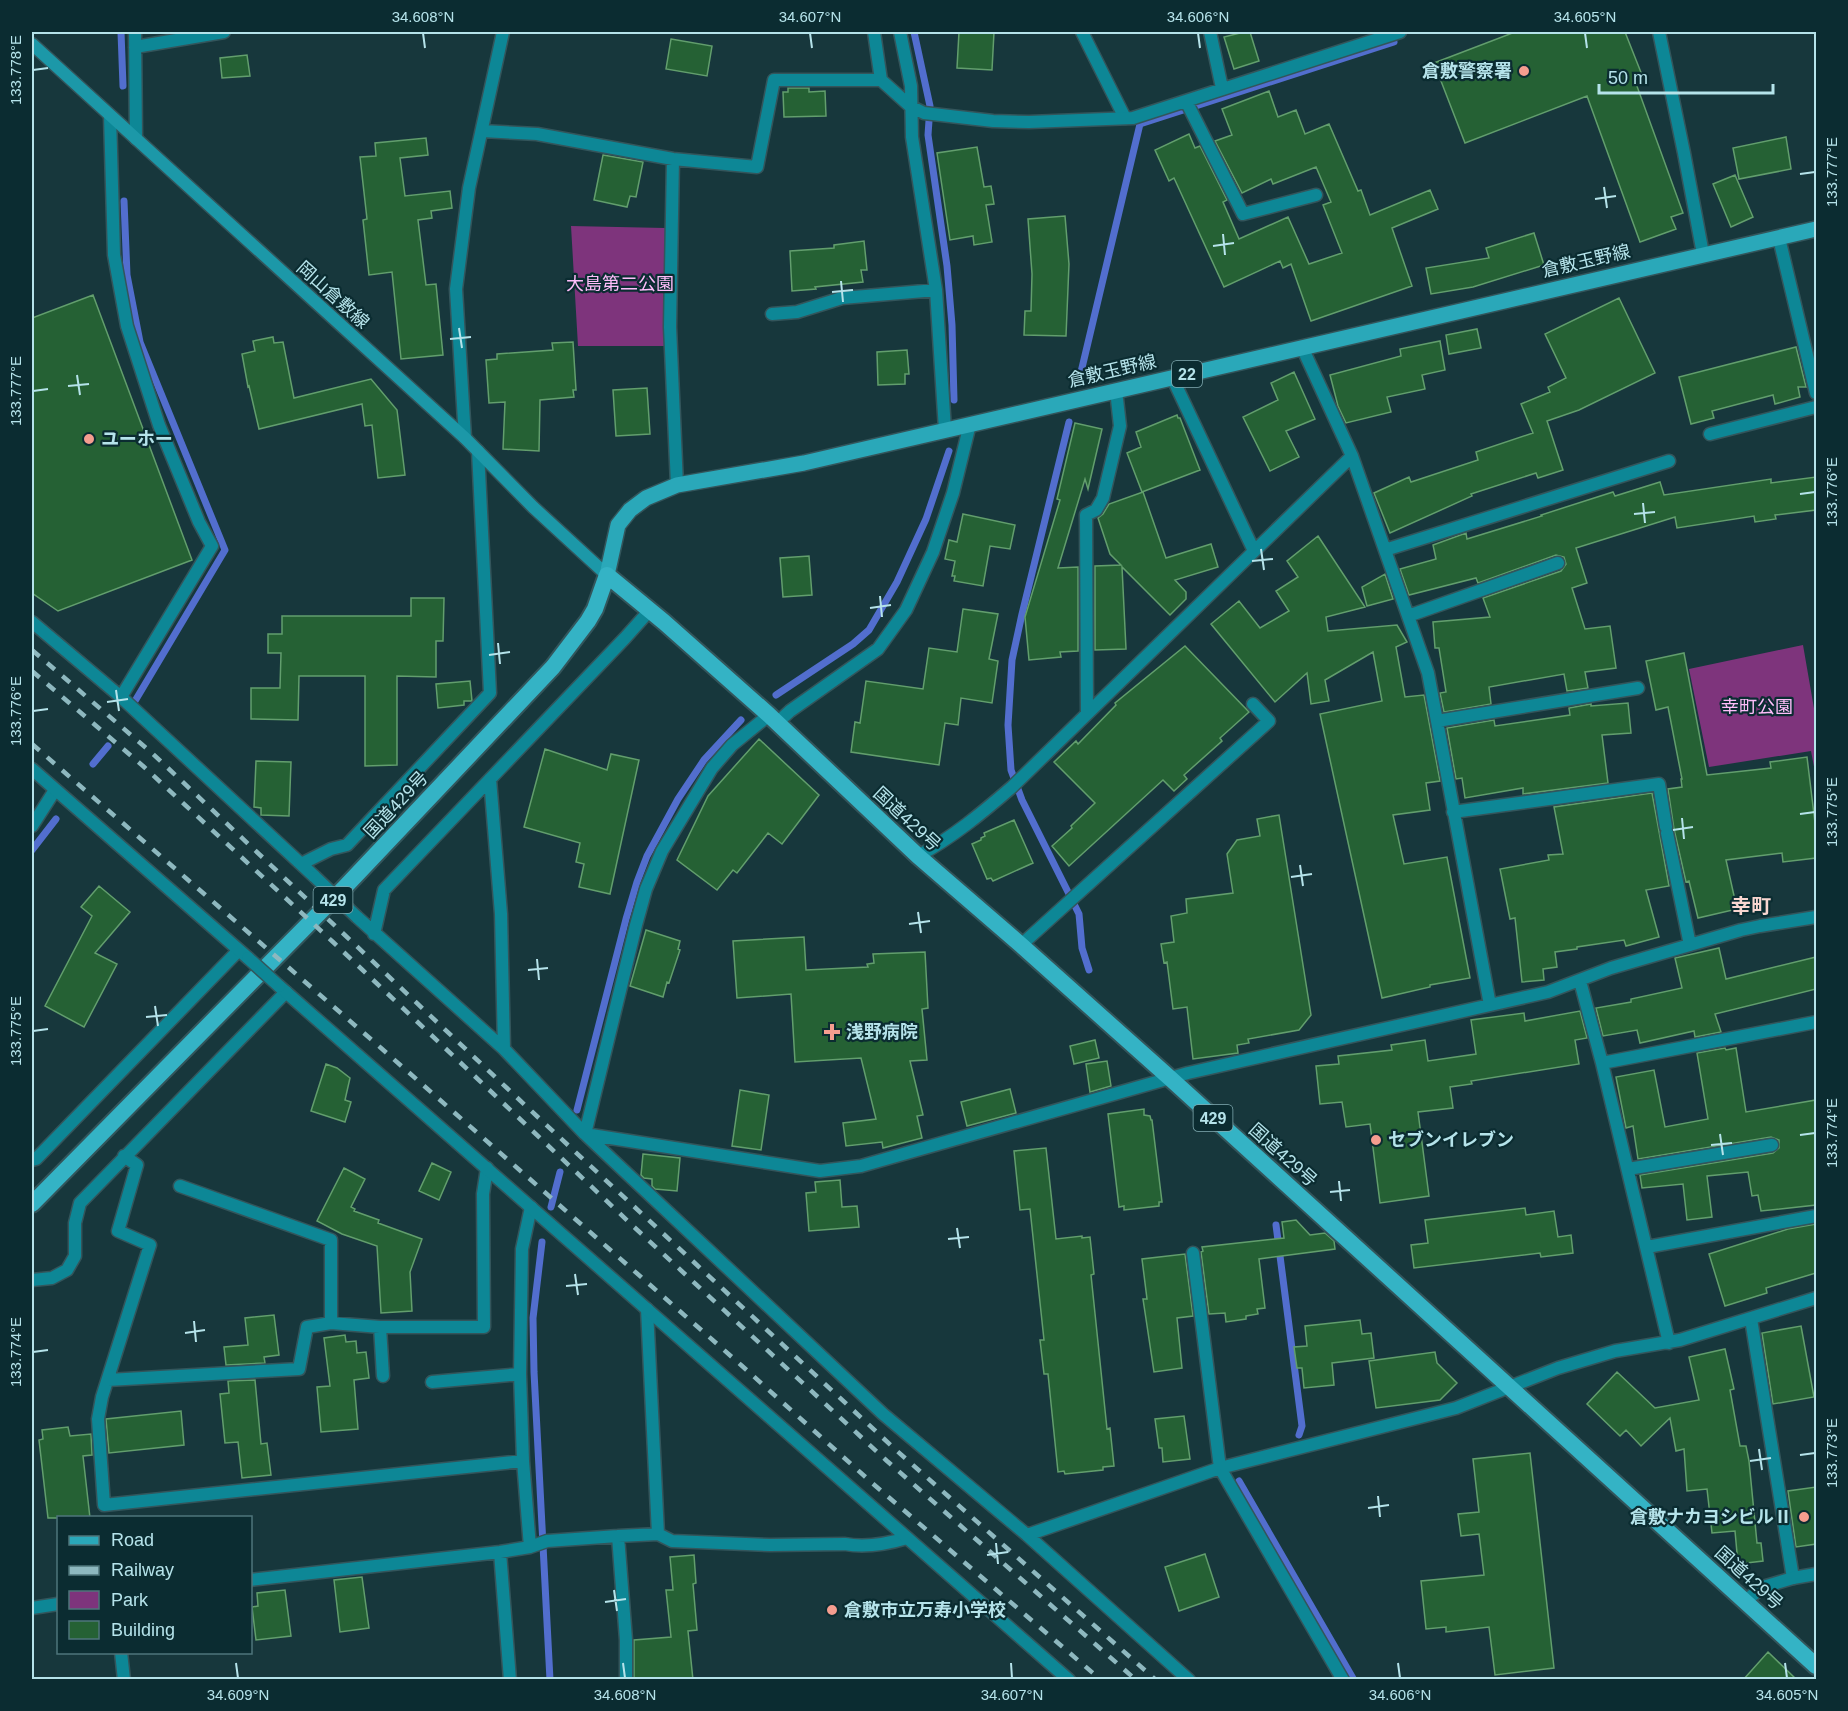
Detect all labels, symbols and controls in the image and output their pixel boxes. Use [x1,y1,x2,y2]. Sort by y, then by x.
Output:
text: 34.608°N [392,8,454,25]
text: 34.607°N [779,8,841,25]
text: 34.606°N [1167,8,1229,25]
text: 34.605°N [1554,8,1616,25]
text: 133.778°E [7,35,24,105]
scale bar [1599,57,1773,95]
place label: 倉敷警察署 [1422,61,1512,81]
marker: 倉敷警察署 [1517,64,1531,78]
text: 50 m [1608,68,1648,88]
text: 133.777°E [1823,137,1840,207]
street label: 倉敷玉野線 [1540,241,1632,281]
street label: 岡山倉敷線 [293,257,373,333]
park label: 大島第二公園 [566,274,674,294]
street label: 倉敷玉野線 [1066,351,1158,391]
text: 133.777°E [7,356,24,426]
road number: 22 [1172,361,1202,387]
place label: ユーホー [101,429,173,449]
marker: ユーホー [82,432,96,446]
text: 133.776°E [1823,457,1840,527]
text: 133.776°E [7,676,24,746]
park label: 幸町公園 [1721,697,1793,717]
street label: 国道429号 [360,767,432,843]
text: 133.775°E [1823,777,1840,847]
street label: 国道429号 [869,783,945,855]
road number: 429 [314,887,352,913]
district label: 幸町 [1731,895,1771,917]
text: 133.775°E [7,996,24,1066]
place label: 浅野病院 [846,1022,918,1042]
marker: 浅野病院 [823,1023,841,1041]
text: 133.774°E [1823,1098,1840,1168]
road number: 429 [1194,1105,1232,1131]
street label: 国道429号 [1245,1119,1321,1191]
place label: セブンイレブン [1388,1130,1514,1150]
marker: セブンイレブン [1369,1133,1383,1147]
text: 133.774°E [7,1317,24,1387]
text: 133.773°E [1823,1418,1840,1488]
place label: 倉敷ナカヨシビルⅡ [1630,1507,1792,1527]
marker: 倉敷ナカヨシビルⅡ [1797,1510,1811,1524]
legend [57,1516,252,1654]
text: Road [111,1530,154,1550]
street label: 国道429号 [1711,1542,1787,1614]
text: Railway [111,1560,174,1580]
text: Park [111,1590,149,1610]
place label: 倉敷市立万寿小学校 [844,1600,1006,1620]
marker: 倉敷市立万寿小学校 [825,1603,839,1617]
text: Building [111,1620,175,1640]
text: 34.609°N [207,1686,269,1703]
text: 34.608°N [594,1686,656,1703]
text: 34.607°N [981,1686,1043,1703]
text: 34.606°N [1369,1686,1431,1703]
text: 34.605°N [1756,1686,1818,1703]

